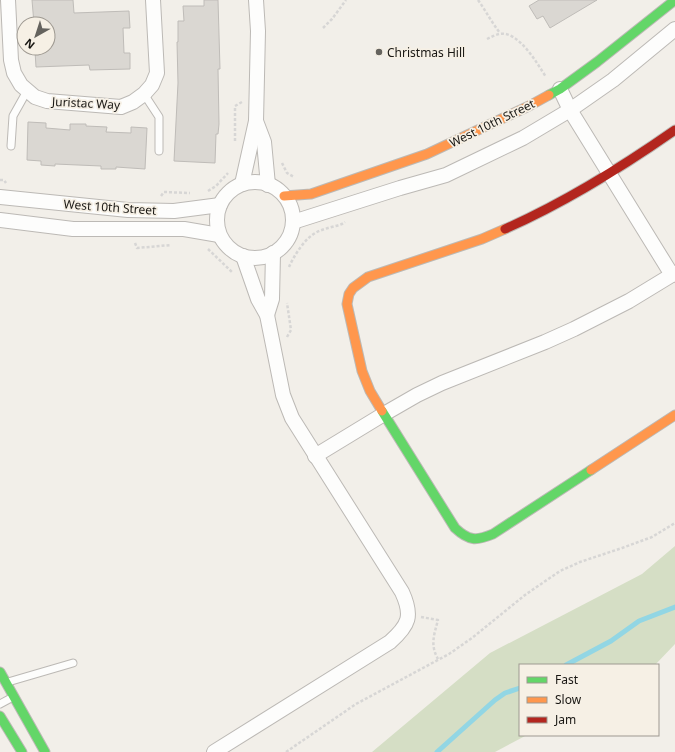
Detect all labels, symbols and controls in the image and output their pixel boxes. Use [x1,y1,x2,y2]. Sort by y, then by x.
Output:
north arrow [16,16,56,56]
text: N [21,36,38,53]
place label: Christmas Hill [387,44,465,61]
marker: Christmas Hill [374,47,384,57]
street label: Juristac Way [50,93,121,113]
street label: West 10th Street [446,95,538,151]
street label: West 10th Street [63,195,158,219]
legend [519,664,659,736]
text: Fast [555,671,579,688]
text: Slow [555,691,582,708]
text: Jam [554,711,576,728]

